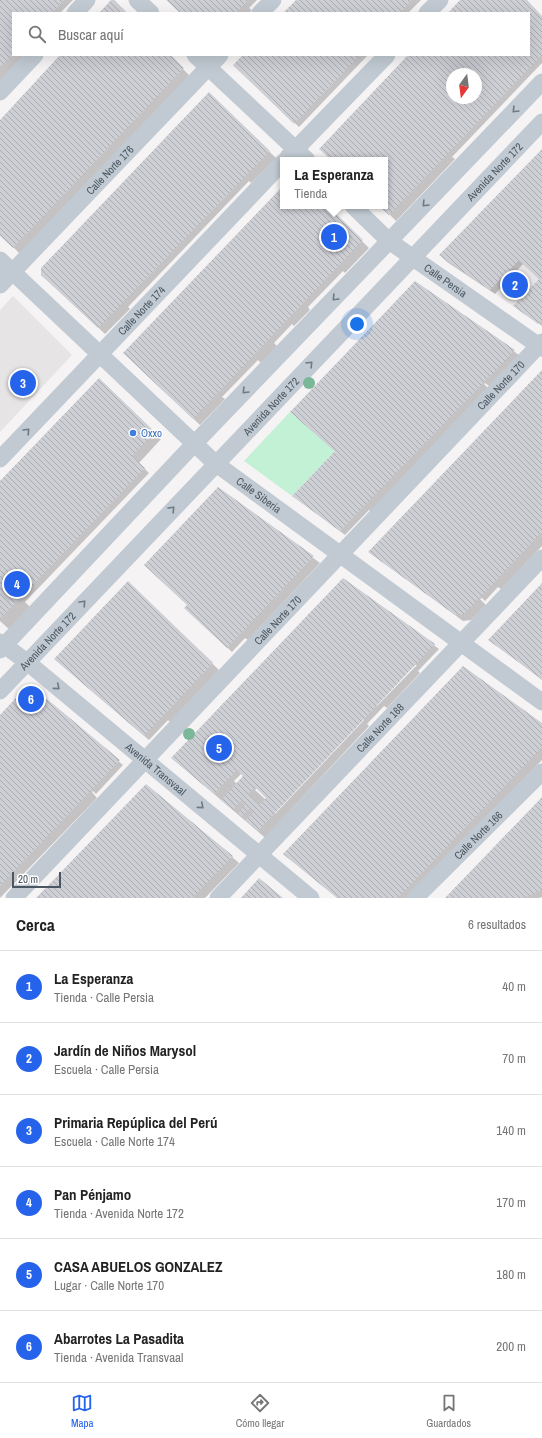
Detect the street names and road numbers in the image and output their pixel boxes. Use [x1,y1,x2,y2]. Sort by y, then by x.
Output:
street label: Avenida Norte 172 [463,140,526,205]
street label: Calle Norte 176 [83,143,137,198]
street label: Calle Persia [421,261,470,300]
street label: Calle Norte 174 [115,283,168,338]
street label: Calle Norte 170 [474,358,528,413]
street label: Avenida Norte 172 [239,374,302,439]
street label: Calle Siberia [234,474,284,516]
street label: Calle Norte 170 [251,593,304,648]
street label: Avenida Norte 172 [16,609,79,674]
street label: Calle Norte 168 [353,700,407,755]
street label: Avenida Transvaal [122,739,189,798]
street label: Calle Norte 166 [451,808,505,862]

